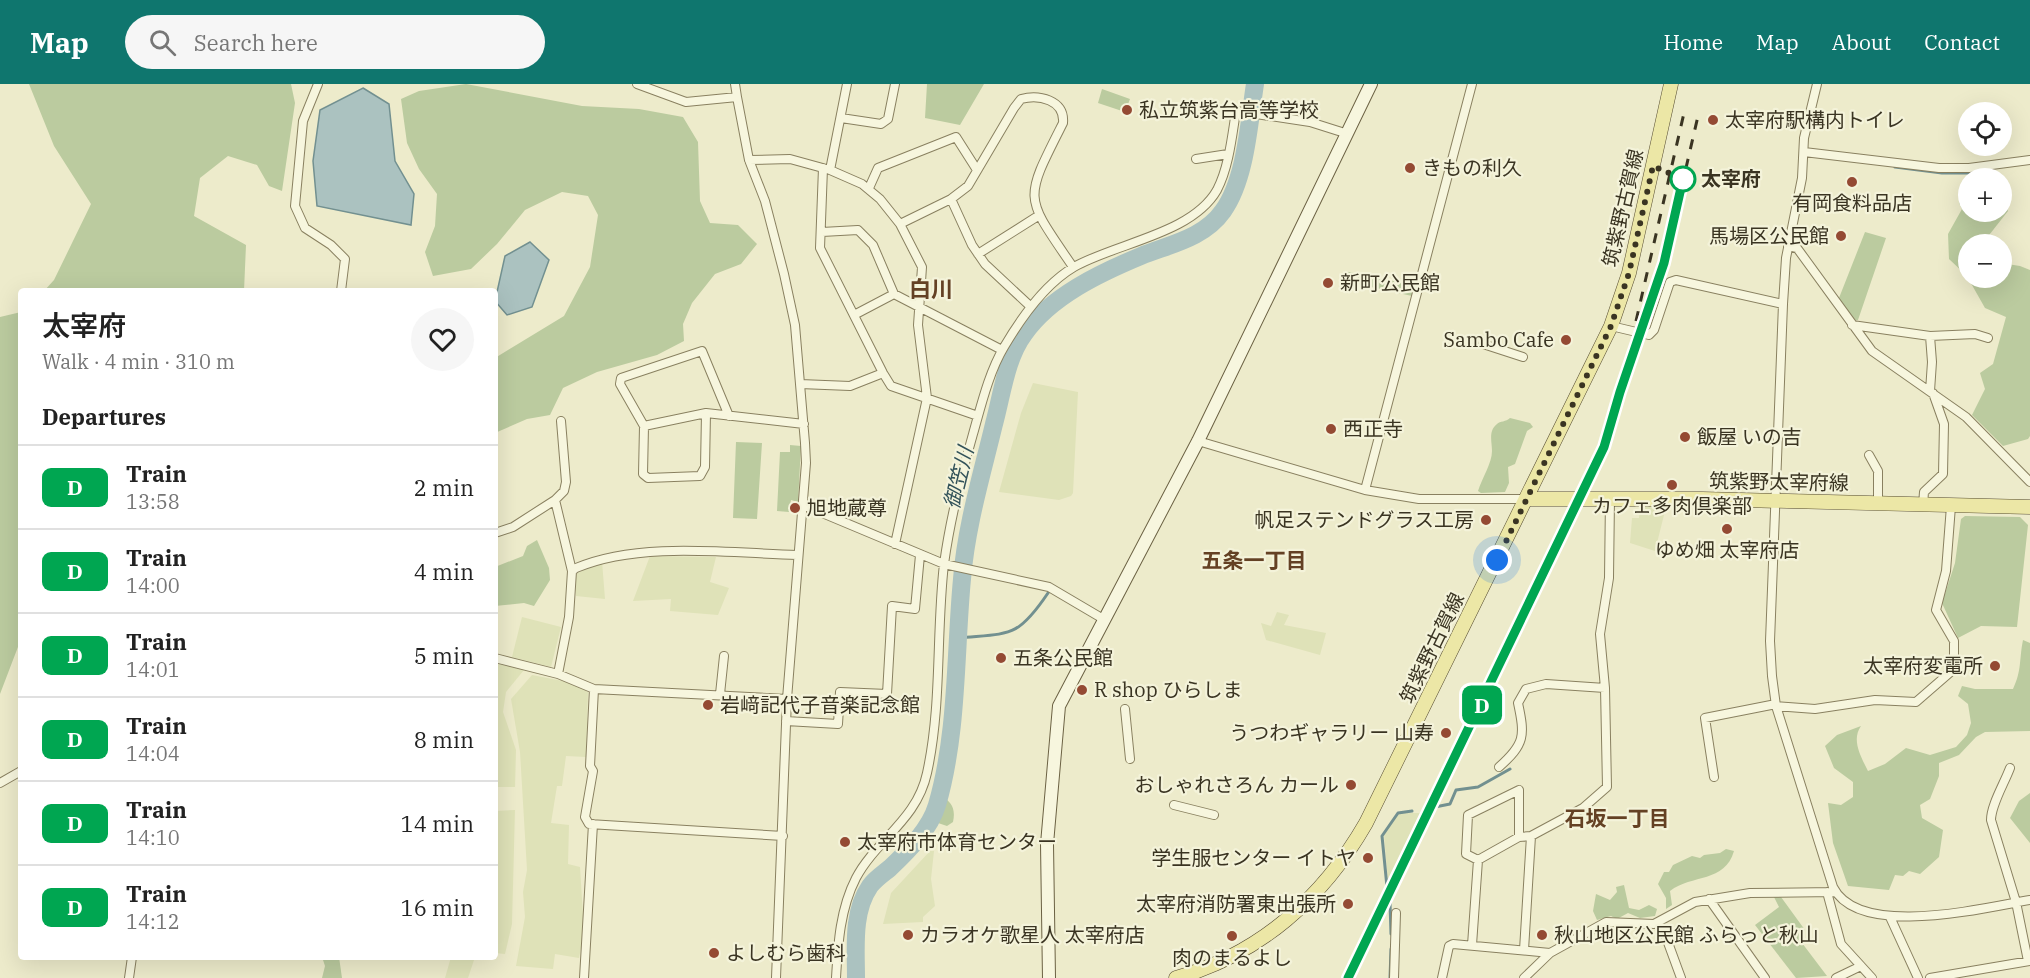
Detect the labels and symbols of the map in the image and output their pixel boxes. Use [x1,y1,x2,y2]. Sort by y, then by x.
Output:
place label: 私立筑紫台高等学校 [1139,96,1319,123]
marker: 私立筑紫台高等学校 [1120,103,1134,117]
place label: 太宰府駅構内トイレ [1725,106,1905,133]
marker: 太宰府駅構内トイレ [1706,113,1720,127]
street label: 筑紫野古賀線 [1596,146,1649,269]
place label: きもの利久 [1422,154,1522,181]
marker: きもの利久 [1403,161,1417,175]
place label: 太宰府 [1701,165,1761,192]
marker: 太宰府 [1670,166,1696,192]
marker: 有岡食料品店 [1845,175,1859,189]
place label: 有岡食料品店 [1792,189,1912,216]
place label: 馬場区公民館 [1709,222,1829,249]
marker: 馬場区公民館 [1834,229,1848,243]
place label: 新町公民館 [1340,269,1440,296]
district label: 白川 [909,274,953,303]
marker: 新町公民館 [1321,276,1335,290]
place label: Sambo Cafe [1443,326,1554,353]
marker: Sambo Cafe [1559,333,1573,347]
place label: 西正寺 [1343,415,1403,442]
marker: 西正寺 [1324,422,1338,436]
place label: 飯屋 いの吉 [1697,423,1802,450]
marker: 飯屋 いの吉 [1678,430,1692,444]
water label: 御笠川 [937,442,980,512]
street label: 筑紫野太宰府線 [1709,467,1849,496]
marker: カフェ多肉倶楽部 [1665,478,1679,492]
place label: カフェ多肉倶楽部 [1592,492,1752,519]
place label: 旭地蔵尊 [807,494,887,521]
marker: 旭地蔵尊 [788,501,802,515]
place label: 帆足ステンドグラス工房 [1254,506,1474,533]
marker: 帆足ステンドグラス工房 [1479,513,1493,527]
marker: ゆめ畑 太宰府店 [1720,522,1734,536]
place label: ゆめ畑 太宰府店 [1655,536,1799,563]
your location [1482,545,1512,575]
district label: 五条一丁目 [1202,546,1307,574]
street label: 筑紫野古賀線 [1393,588,1470,708]
place label: 五条公民館 [1013,644,1113,671]
marker: 五条公民館 [994,651,1008,665]
place label: 太宰府変電所 [1863,652,1983,679]
marker: 太宰府変電所 [1988,659,2002,673]
place label: R shop ひらしま [1094,676,1243,703]
marker: R shop ひらしま [1075,683,1089,697]
line badge: D [1462,686,1502,724]
place label: 岩﨑記代子音楽記念館 [720,691,920,718]
marker: 岩﨑記代子音楽記念館 [701,698,715,712]
place label: うつわギャラリー 山寿 [1229,719,1434,746]
marker: うつわギャラリー 山寿 [1439,726,1453,740]
place label: おしゃれさろん カール [1134,771,1339,798]
marker: おしゃれさろん カール [1344,778,1358,792]
district label: 石坂一丁目 [1565,804,1670,832]
place label: 太宰府市体育センター [857,828,1057,855]
marker: 太宰府市体育センター [838,835,852,849]
place label: 学生服センター イトヤ [1151,844,1356,871]
marker: 学生服センター イトヤ [1361,851,1375,865]
place label: 太宰府消防署東出張所 [1136,890,1336,917]
marker: 太宰府消防署東出張所 [1341,897,1355,911]
place label: カラオケ歌星人 太宰府店 [920,921,1145,948]
place label: 秋山地区公民館 ふらっと秋山 [1554,921,1819,948]
marker: カラオケ歌星人 太宰府店 [901,928,915,942]
marker: 秋山地区公民館 ふらっと秋山 [1535,928,1549,942]
marker: 肉のまるよし [1225,929,1239,943]
place label: よしむら歯科 [726,939,846,966]
place label: 肉のまるよし [1172,944,1292,971]
marker: よしむら歯科 [707,946,721,960]

